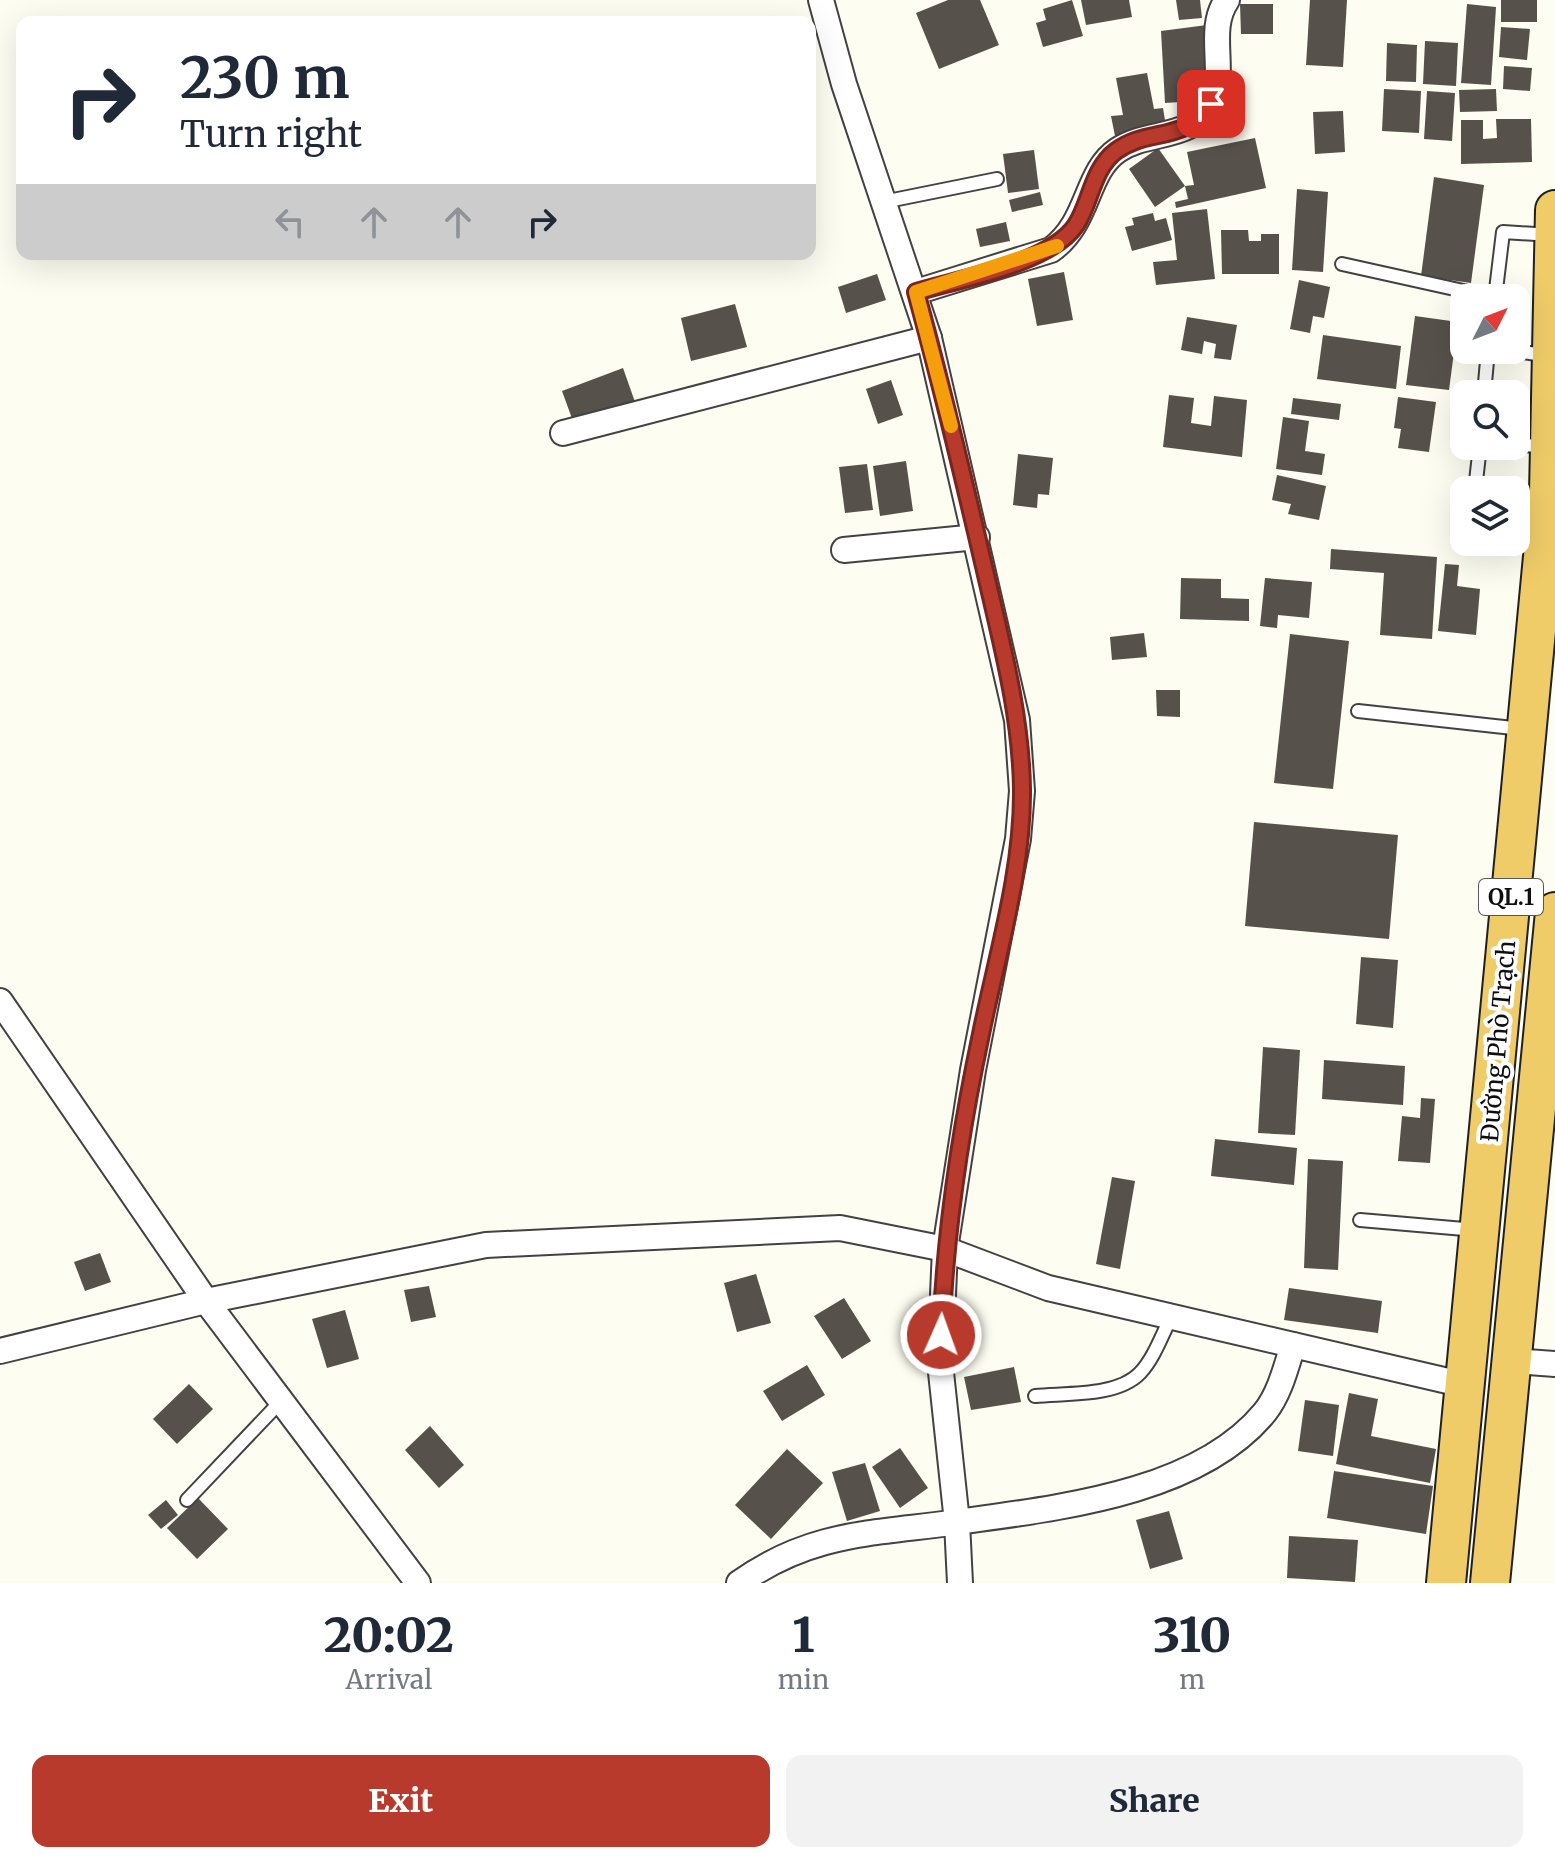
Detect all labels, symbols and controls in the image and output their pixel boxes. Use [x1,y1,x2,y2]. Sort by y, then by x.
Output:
text: 230 m [180,43,350,113]
icon: right [48,48,152,152]
pin [1177,70,1245,138]
icon: arrive [1189,82,1233,126]
text: Turn right [180,112,362,157]
icon: left [268,200,312,244]
icon: ahead [352,200,396,244]
icon: ahead [436,200,480,244]
icon: right [520,200,564,244]
north arrow [1450,284,1530,364]
map controls [1450,284,1530,556]
button: search [1450,380,1530,460]
button: layers [1450,476,1530,556]
road number: QL.1 [1479,879,1543,915]
street label: Đường Phò Trạch [1474,939,1522,1143]
position arrow [899,1293,983,1377]
text: 20:02 [324,1605,454,1665]
text: 1 [792,1605,815,1665]
text: 310 [1153,1605,1231,1665]
text: Arrival [345,1663,432,1696]
text: min [778,1663,829,1696]
text: m [1179,1663,1205,1696]
button: Exit [32,1755,770,1847]
button: Share [786,1755,1523,1847]

